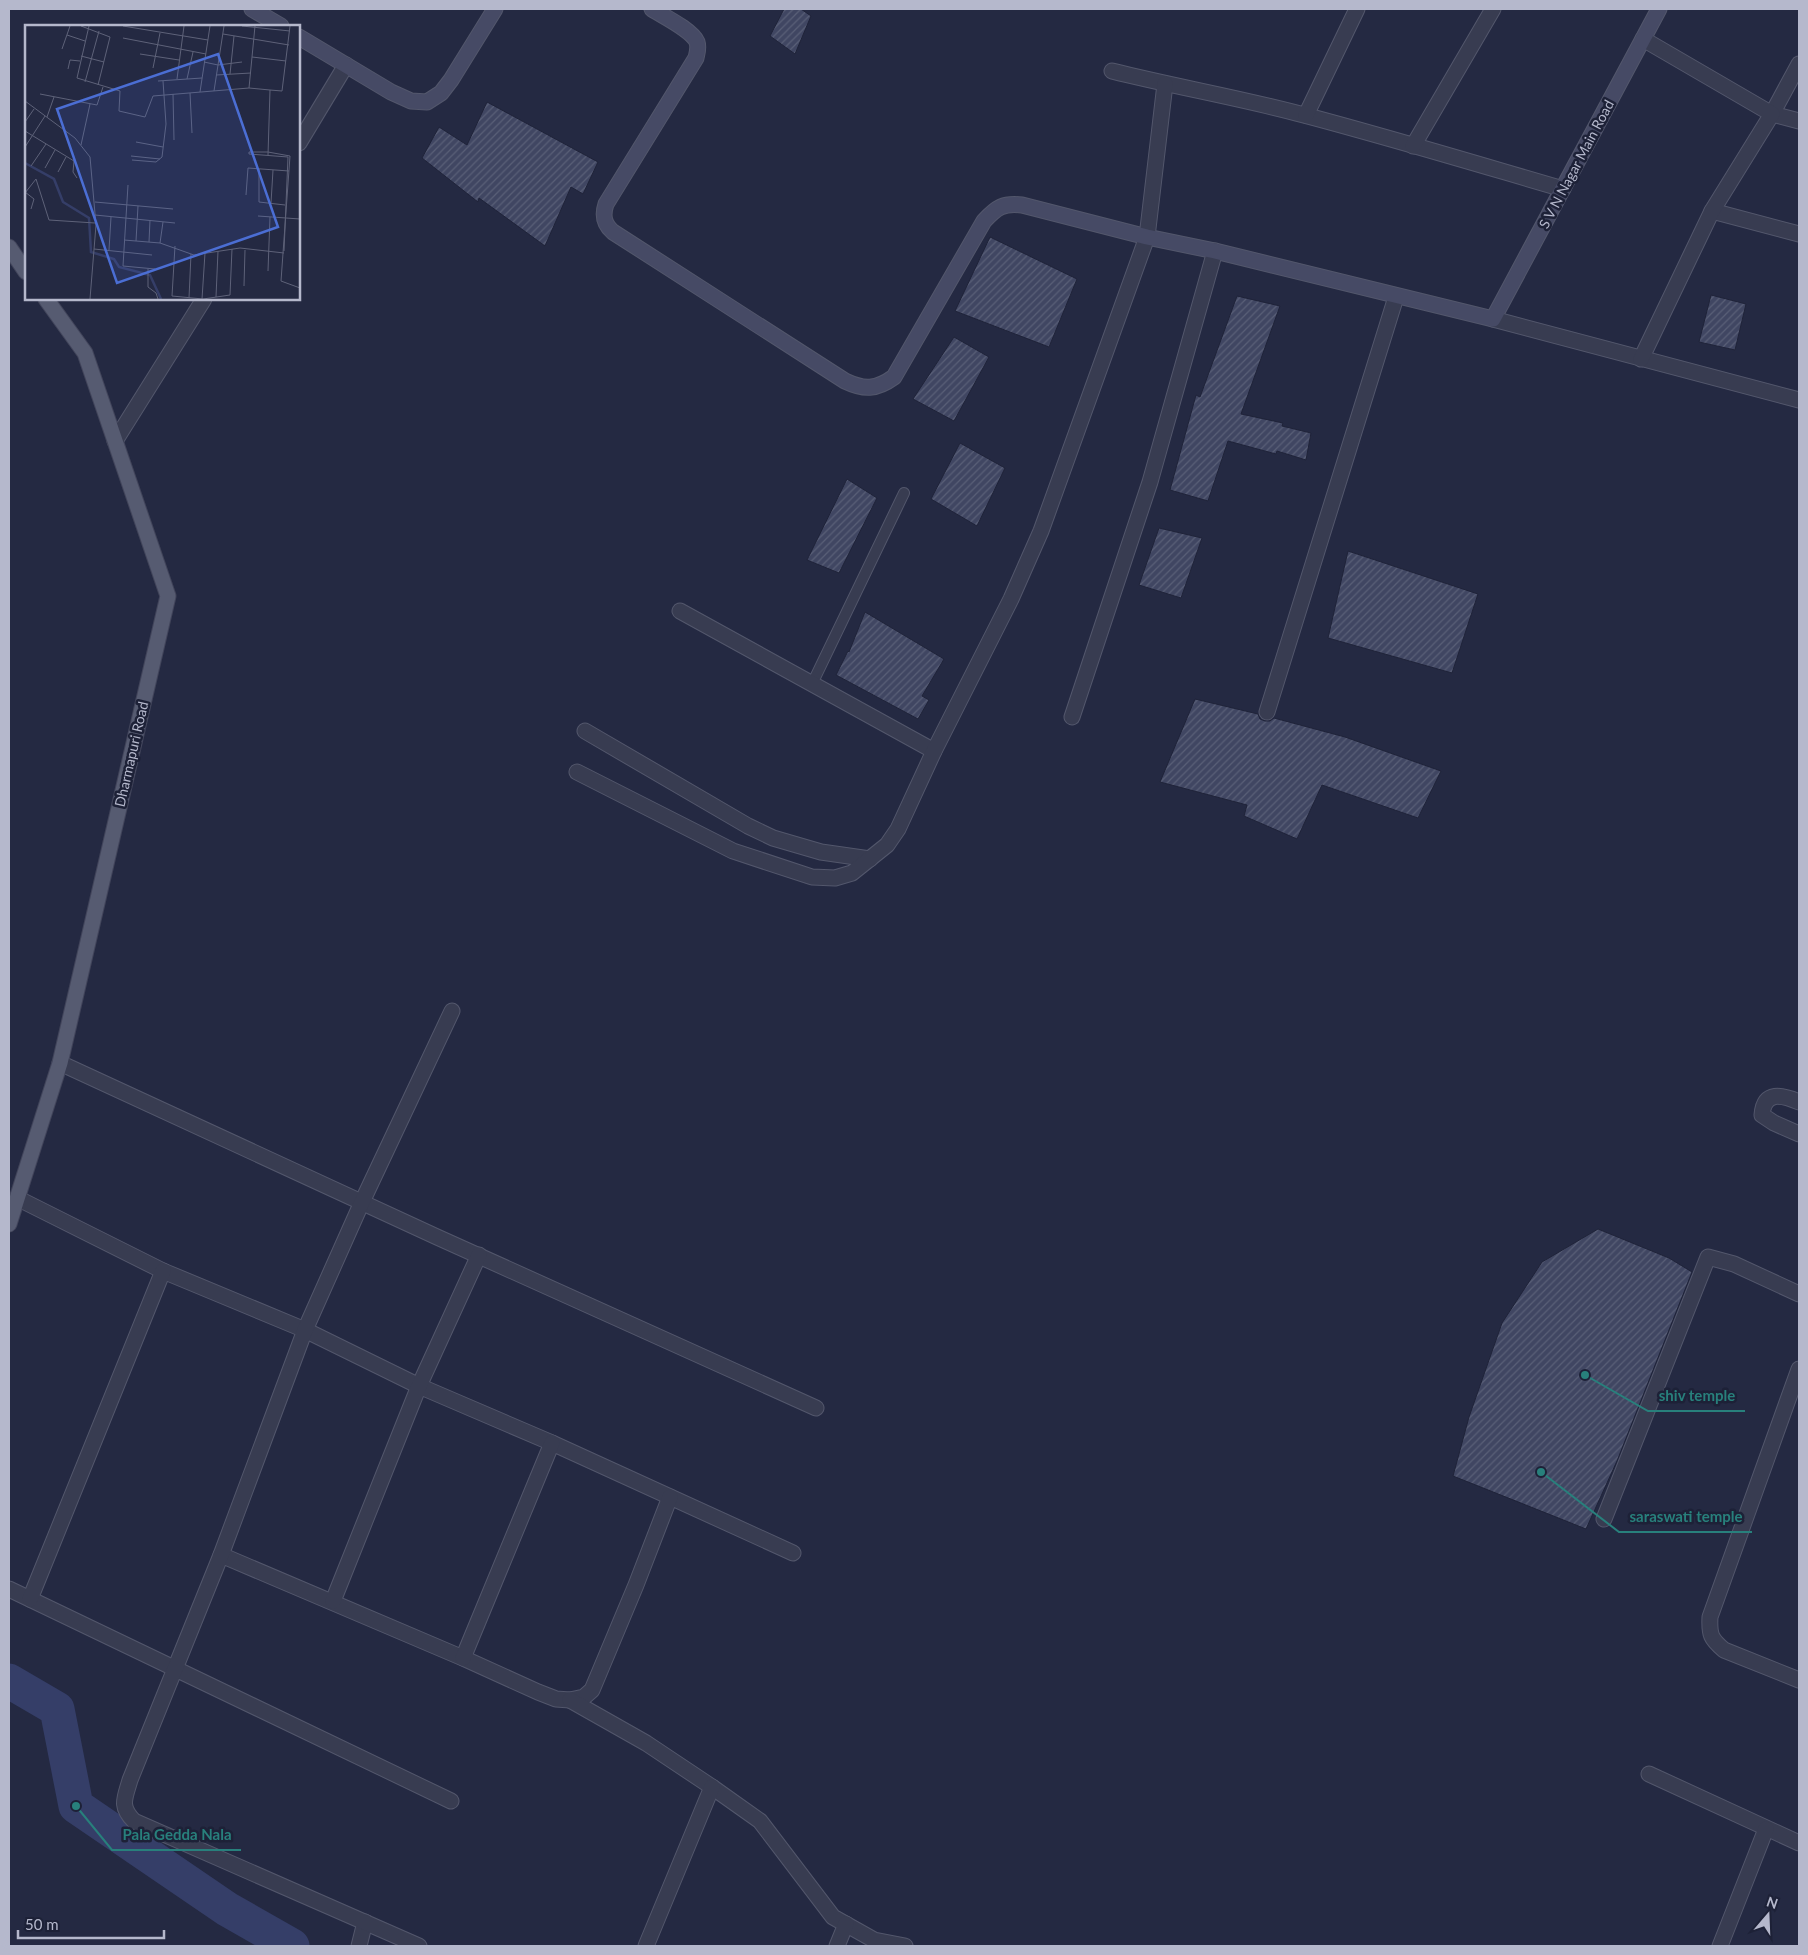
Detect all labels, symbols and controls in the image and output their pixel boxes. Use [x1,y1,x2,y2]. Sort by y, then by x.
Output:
inset map [25,25,300,300]
street label: S V N Nagar Main Road [1535,97,1617,231]
street label: Dharmapuri Road [111,700,151,808]
callout: shiv temple [1648,1381,1745,1411]
text: shiv temple [1659,1386,1735,1404]
callout: saraswati temple [1619,1502,1752,1532]
text: saraswati temple [1629,1507,1743,1525]
callout: Pala Gedda Nala [112,1820,241,1850]
text: Pala Gedda Nala [122,1825,232,1843]
north arrow [1743,1890,1793,1940]
text: N [1765,1892,1780,1912]
scale bar [18,1908,164,1940]
text: 50 m [25,1915,59,1933]

